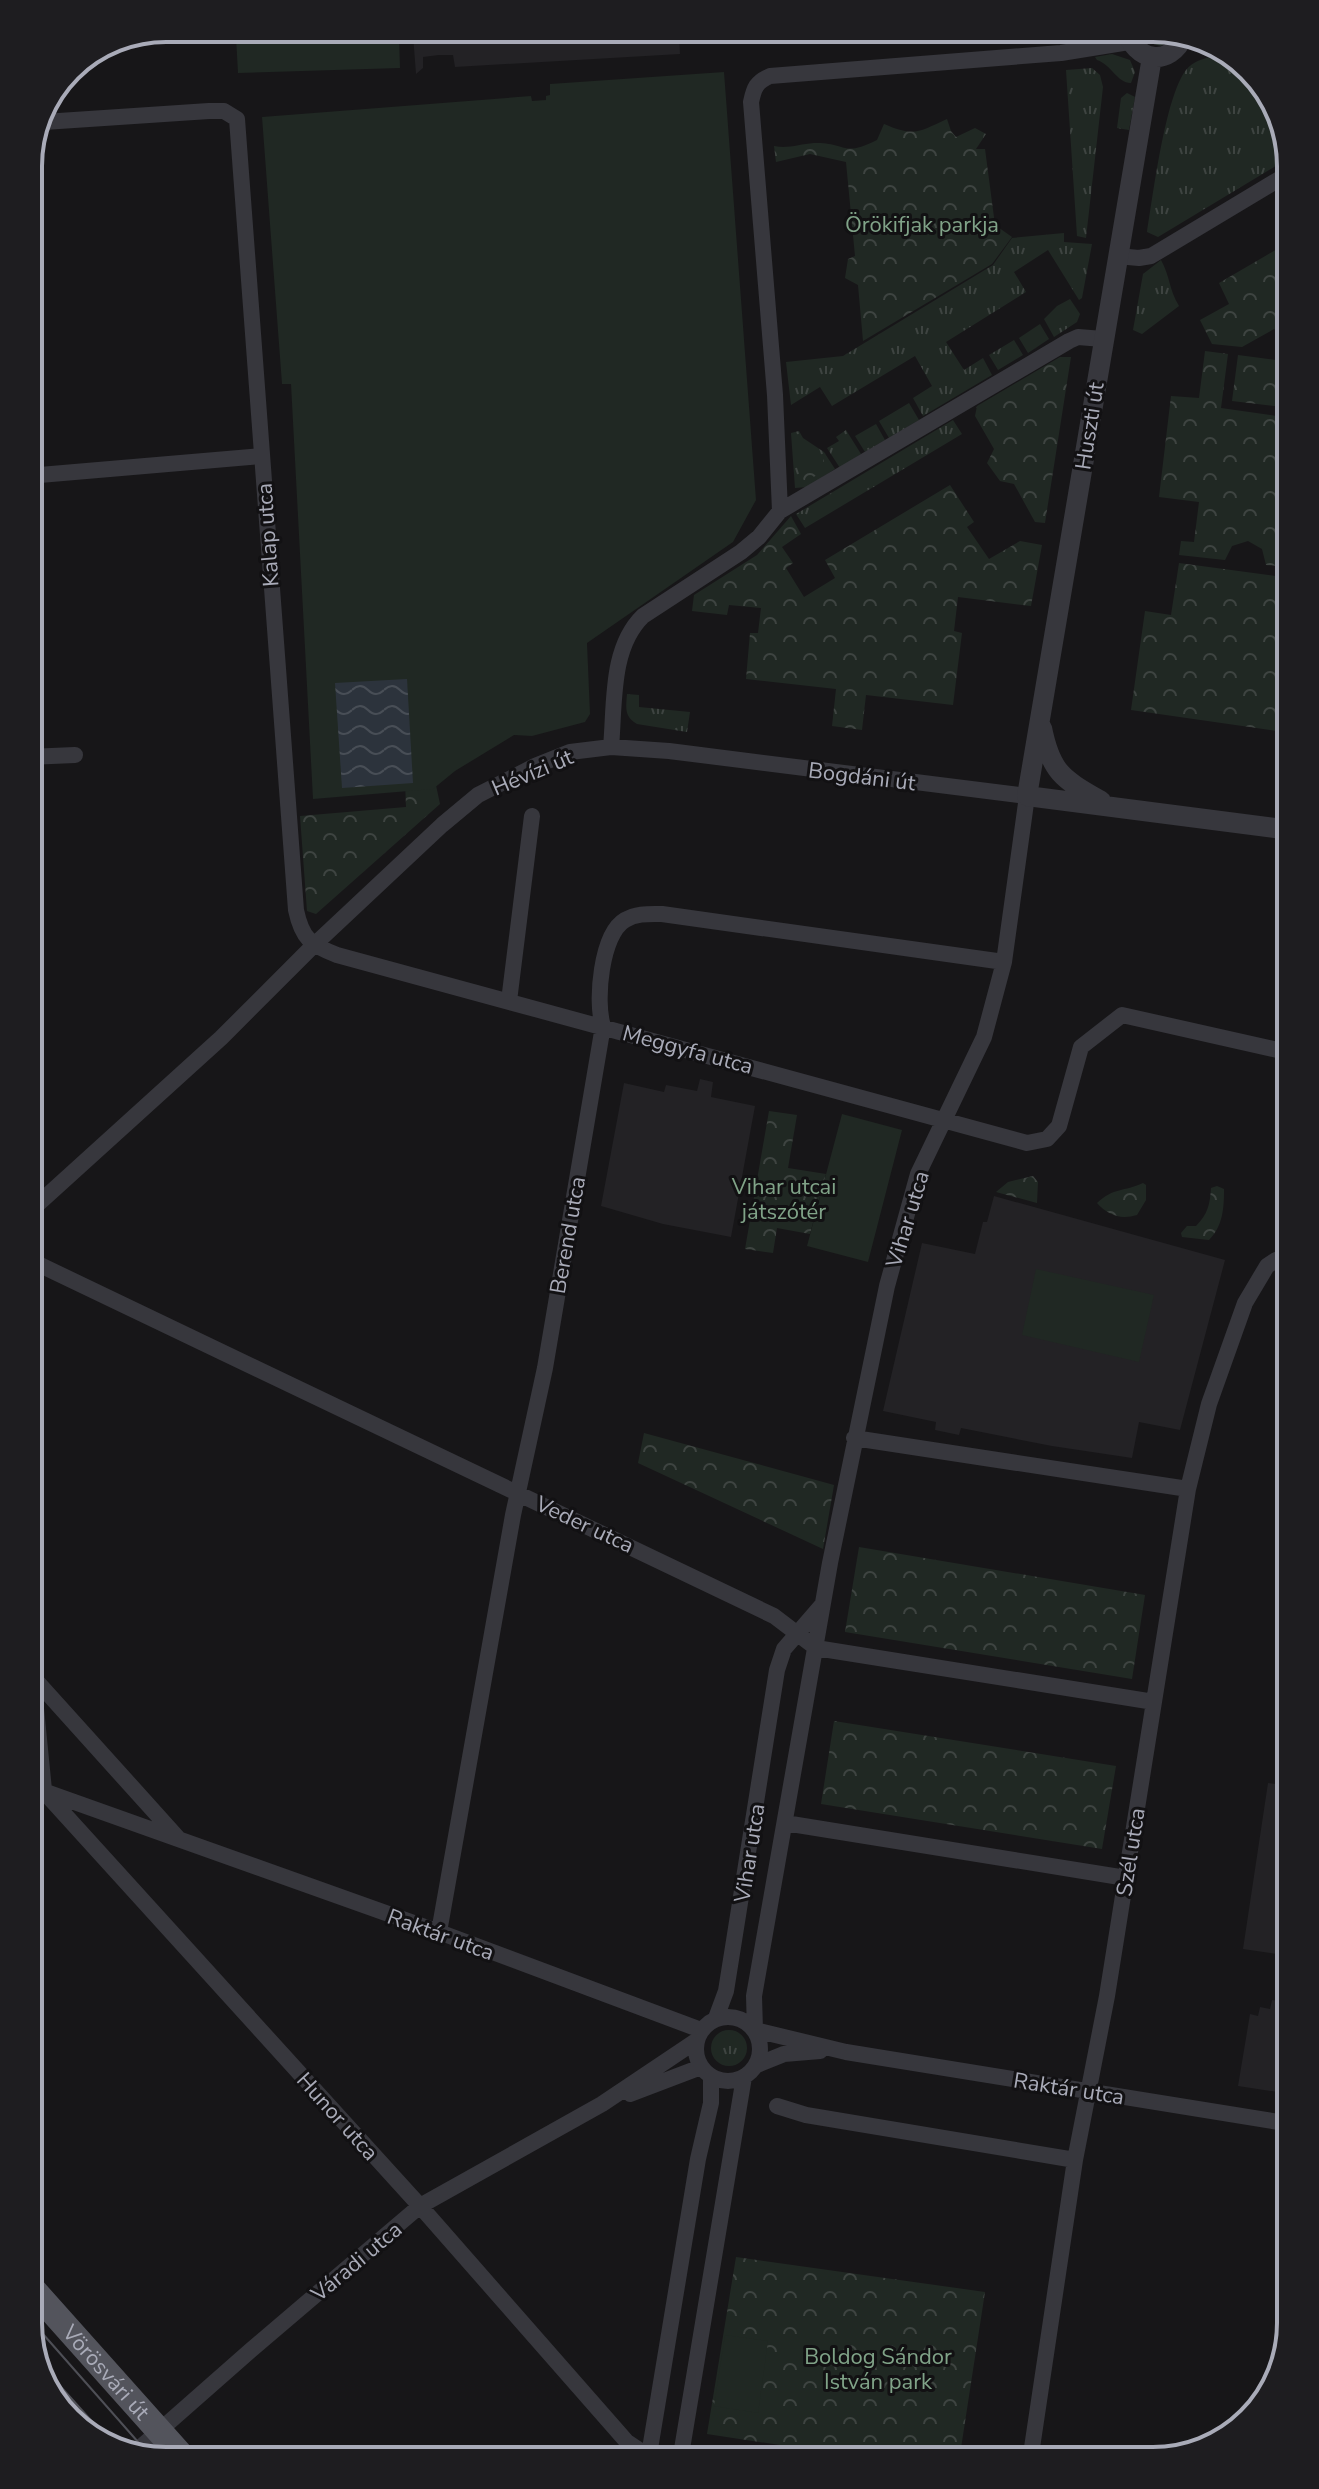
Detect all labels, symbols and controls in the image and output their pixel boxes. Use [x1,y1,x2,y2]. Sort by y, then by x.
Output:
park label: Örökifjak parkja [845,210,999,240]
street label: Huszti út [1068,380,1112,472]
street label: Kalap utca [249,482,287,588]
street label: Hévízi út [487,742,578,803]
street label: Bogdáni út [807,756,917,798]
street label: Meggyfa utca [619,1018,756,1082]
street label: Vihar utca [879,1167,937,1272]
park label: Vihar utcai játszótér [731,1172,836,1227]
street label: Berend utca [543,1174,593,1296]
street label: Veder utca [530,1489,639,1561]
street label: Vihar utca [727,1802,773,1906]
street label: Szél utca [1109,1806,1153,1898]
street label: Raktár utca [383,1902,498,1968]
street label: Raktár utca [1011,2065,1126,2113]
street label: Hunor utca [290,2066,385,2167]
street label: Váradi utca [304,2215,409,2309]
street label: Vörösvári út [55,2318,157,2427]
park label: Boldog Sándor István park [804,2342,952,2397]

